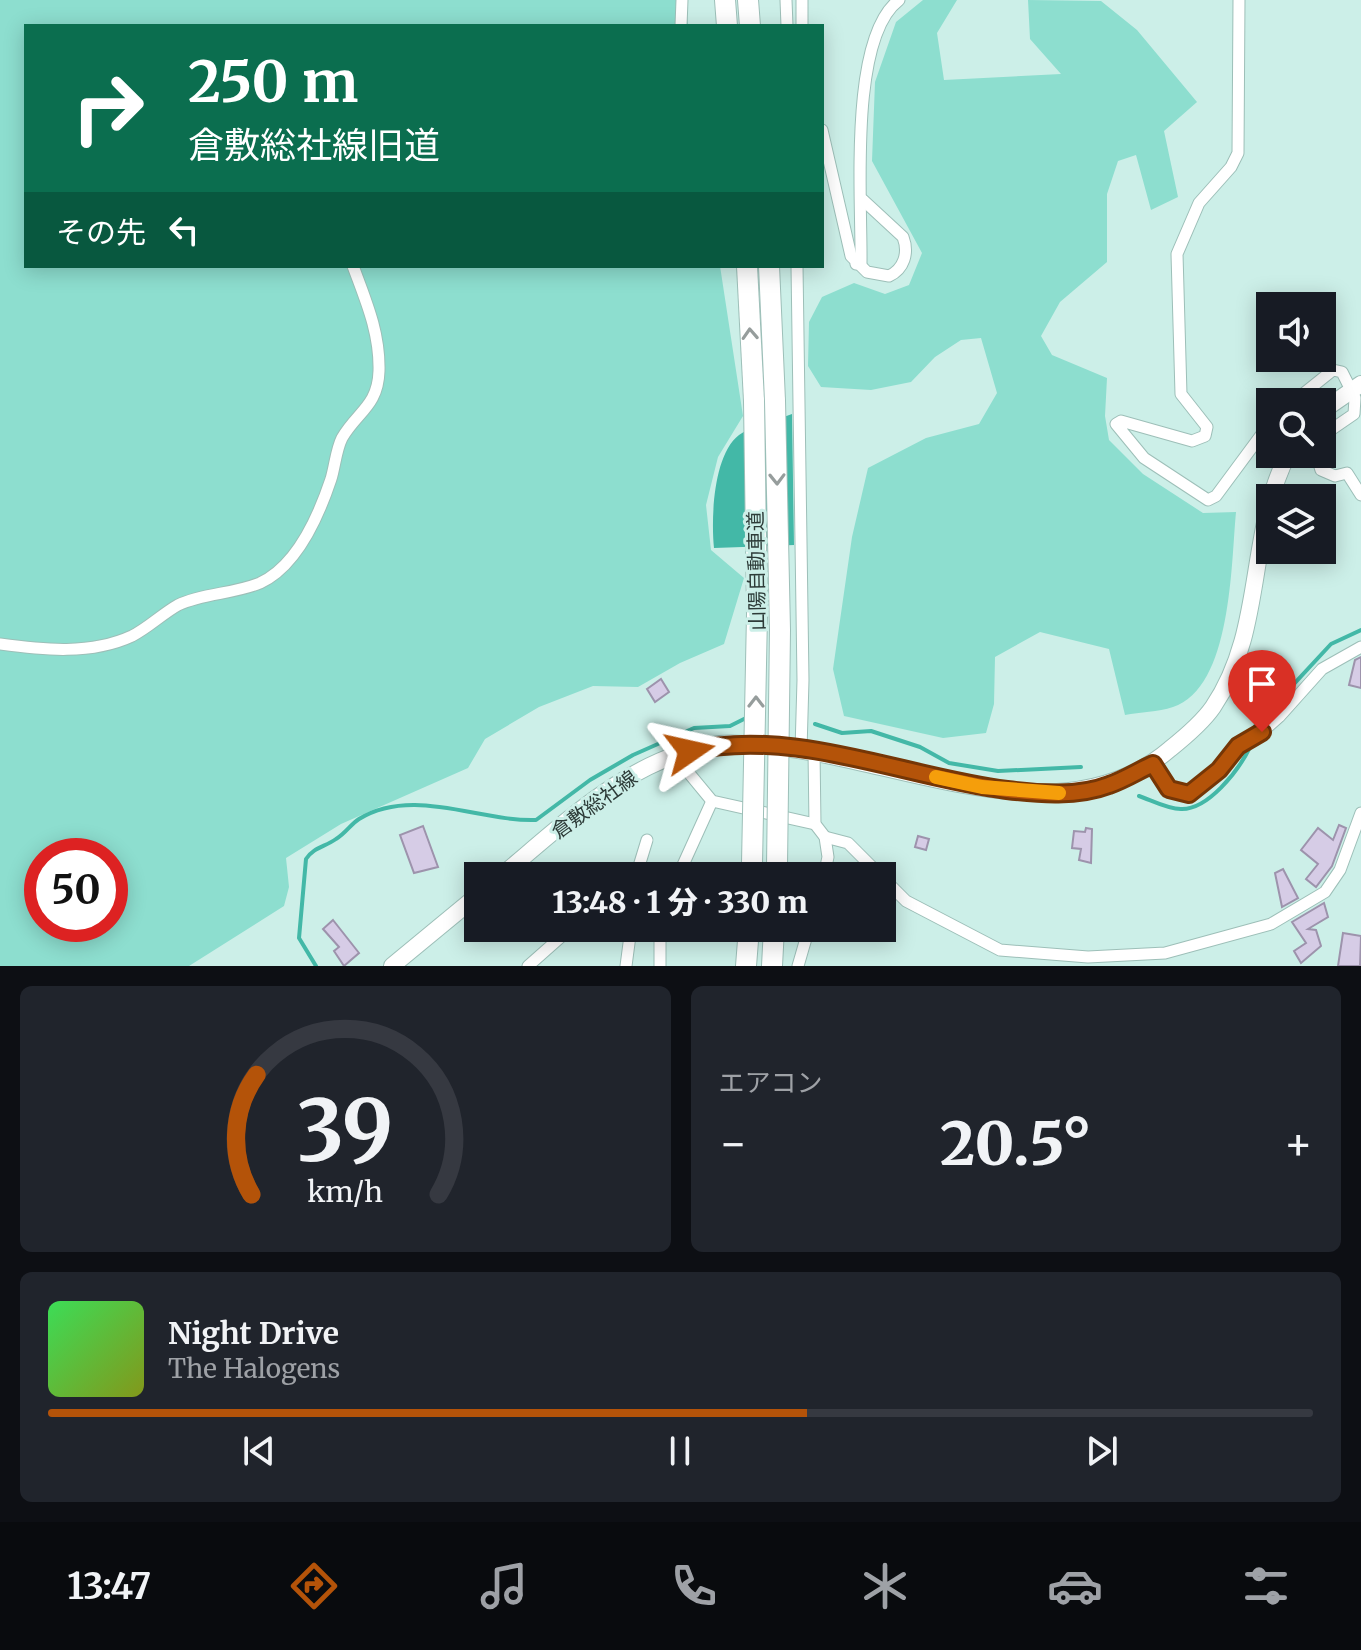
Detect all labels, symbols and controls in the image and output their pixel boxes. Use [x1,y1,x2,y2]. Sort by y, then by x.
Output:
text: 250 m [188,47,358,117]
icon: right [56,56,160,160]
text: 倉敷総社線旧道 [188,123,440,168]
icon: left [162,208,206,252]
text: その先 [56,213,146,251]
map controls [1256,292,1336,564]
button: sound [1256,292,1336,372]
one-way arrow [742,327,759,340]
button: search [1256,388,1336,468]
one-way arrow [768,473,786,486]
button: layers [1256,484,1336,564]
street label: 山陽自動車道 [742,511,770,631]
pin [1228,650,1296,732]
icon: arrive [1240,662,1284,706]
one-way arrow [747,695,765,708]
position arrow [648,709,732,793]
street label: 倉敷総社線 [546,764,642,844]
speed limit sign: 50 [24,838,128,942]
text: 13:48 · 1 分 · 330 m [552,883,808,921]
text: エアコン [719,1066,823,1099]
text: 39 [297,1079,394,1184]
text: 20.5° [940,1106,1092,1181]
text: − [719,1116,748,1171]
text: + [1284,1116,1313,1171]
text: km/h [307,1174,383,1210]
text: Night Drive [168,1314,339,1352]
text: The Halogens [168,1352,340,1385]
icon: previous [237,1429,281,1473]
icon: pause [658,1429,702,1473]
icon: next [1080,1429,1124,1473]
icon: directions [286,1558,342,1614]
icon: music [476,1558,532,1614]
icon: phone [666,1558,722,1614]
icon: climate [857,1558,913,1614]
icon: car [1047,1558,1103,1614]
icon: filters [1238,1558,1294,1614]
text: 13:47 [67,1564,151,1609]

